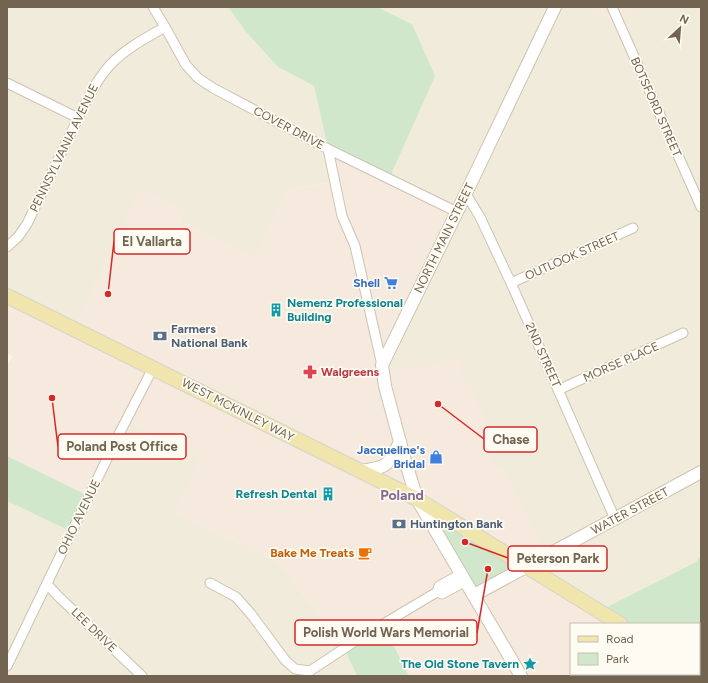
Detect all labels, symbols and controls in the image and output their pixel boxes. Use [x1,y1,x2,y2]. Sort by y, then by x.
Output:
north arrow [660,8,700,48]
text: N [677,12,691,27]
street label: BOTSFORD STREET [628,55,684,159]
street label: PENNSYLVANIA AVENUE [27,82,101,214]
street label: COVER DRIVE [251,103,327,153]
street label: NORTH MAIN STREET [411,180,477,295]
callout: El Vallarta [114,229,190,254]
street label: OUTLOOK STREET [523,229,622,283]
text: El Vallarta [122,234,182,249]
supermarket icon: Shell [383,275,399,291]
place label: Shell [353,276,380,290]
place label: Nemenz Professional Building [287,296,403,324]
building icon: Nemenz Professional Building [268,302,284,318]
street label: 2ND STREET [522,320,564,390]
place label: Farmers National Bank [171,322,248,350]
bank icon: Farmers National Bank [152,328,168,344]
street label: MORSE PLACE [581,339,661,385]
pharmacy icon: Walgreens [302,364,318,380]
place label: Walgreens [321,365,380,379]
street label: WEST MCKINLEY WAY [179,376,297,445]
callout: Chase [484,427,537,452]
text: Chase [492,432,530,447]
callout: Poland Post Office [58,434,186,459]
text: Poland Post Office [66,439,178,454]
place label: Jacqueline's Bridal [357,443,425,471]
shop icon: Jacqueline's Bridal [428,449,444,465]
street label: OHIO AVENUE [55,477,103,557]
street label: WATER STREET [589,485,671,537]
building icon: Refresh Dental [320,486,336,502]
place label: Refresh Dental [235,487,317,501]
district label: Poland [380,487,424,504]
bank icon: Huntington Bank [391,516,407,532]
place label: Huntington Bank [410,517,504,531]
cafe icon: Bake Me Treats [357,545,373,561]
place label: Bake Me Treats [270,546,354,560]
callout: Peterson Park [508,546,607,571]
text: Peterson Park [517,551,599,566]
street label: LEE DRIVE [68,605,120,655]
callout: Polish World Wars Memorial [295,620,477,645]
legend [570,623,700,675]
text: Polish World Wars Memorial [303,625,469,640]
text: Road [606,632,634,646]
text: Park [606,652,629,666]
place icon: The Old Stone Tavern [522,656,538,672]
place label: The Old Stone Tavern [401,657,519,671]

